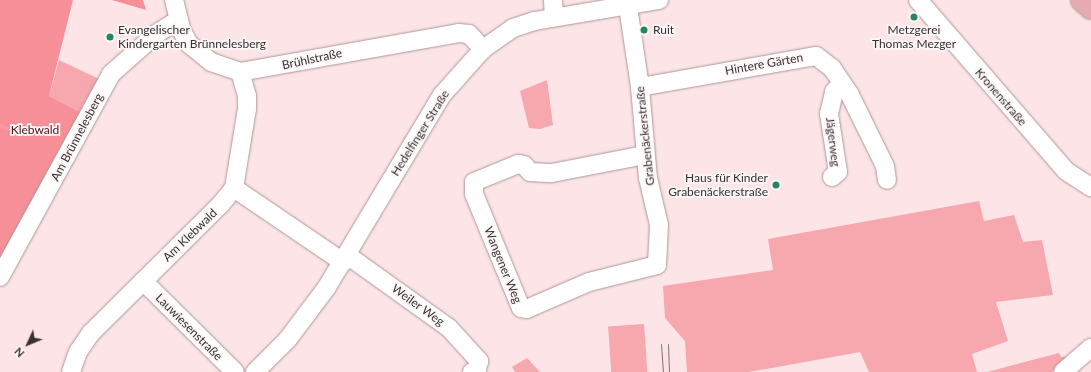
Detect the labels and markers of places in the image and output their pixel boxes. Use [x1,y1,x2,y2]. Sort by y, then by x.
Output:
marker: Metzgerei Thomas Mezger [909,12,919,22]
place label: Evangelischer Kindergarten Brünnelesberg [118,23,266,51]
place label: Ruit [653,23,674,37]
place label: Metzgerei Thomas Mezger [872,23,956,51]
marker: Ruit [638,24,650,36]
marker: Evangelischer Kindergarten Brünnelesberg [105,32,115,42]
place label: Haus für Kinder Grabenäckerstraße [668,171,768,199]
marker: Haus für Kinder Grabenäckerstraße [771,180,781,190]

